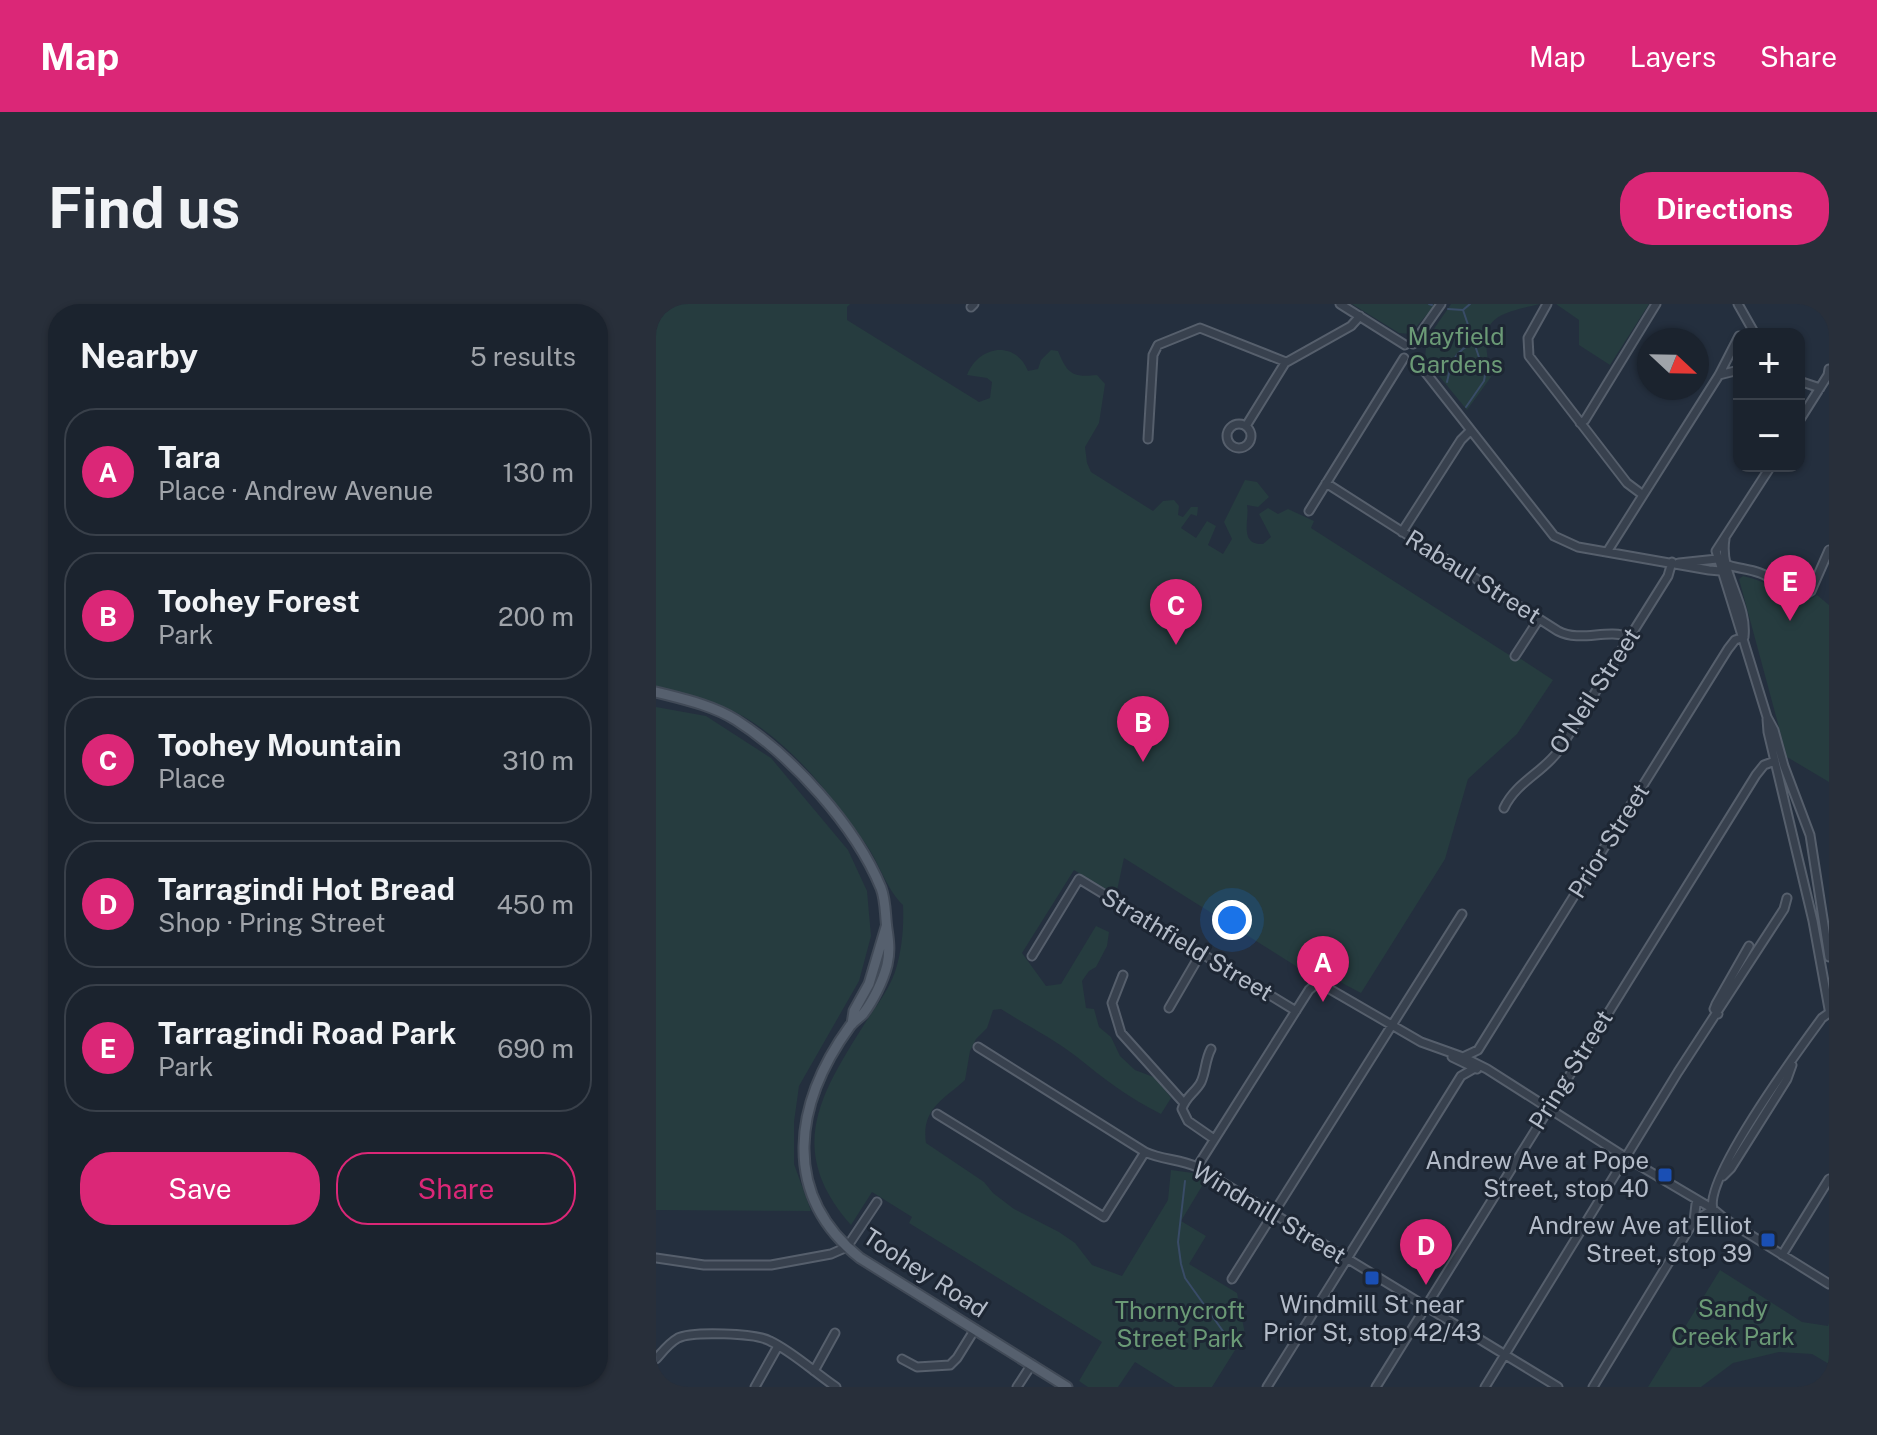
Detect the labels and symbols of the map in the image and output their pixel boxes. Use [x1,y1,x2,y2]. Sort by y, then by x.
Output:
park label: Mayfield Gardens [1408,322,1504,378]
north arrow [1637,328,1709,400]
street label: Rabaul Street [1401,523,1546,629]
pin: E [1764,555,1816,621]
pin: C [1150,579,1202,645]
street label: O'Neil Street [1543,622,1645,759]
pin: B [1117,696,1169,762]
street label: Prior Street [1562,778,1654,903]
street label: Strathfield Street [1097,882,1278,1006]
your location [1212,900,1252,940]
pin: A [1297,936,1349,1002]
street label: Pring Street [1522,1005,1618,1134]
place label: Andrew Ave at Pope Street, stop 40 [1425,1146,1649,1202]
street label: Windmill Street [1188,1155,1351,1269]
marker: Andrew Ave at Pope Street, stop 40 [1656,1166,1674,1184]
place label: Andrew Ave at Elliot Street, stop 39 [1528,1211,1752,1267]
pin: D [1400,1219,1452,1285]
street label: Toohey Road [858,1222,993,1323]
marker: Andrew Ave at Elliot Street, stop 39 [1759,1231,1777,1249]
marker: Windmill St near Prior St, stop 42/43 [1363,1269,1381,1287]
place label: Windmill St near Prior St, stop 42/43 [1263,1290,1481,1346]
park label: Sandy Creek Park [1671,1294,1795,1350]
park label: Thornycroft Street Park [1115,1296,1245,1352]

